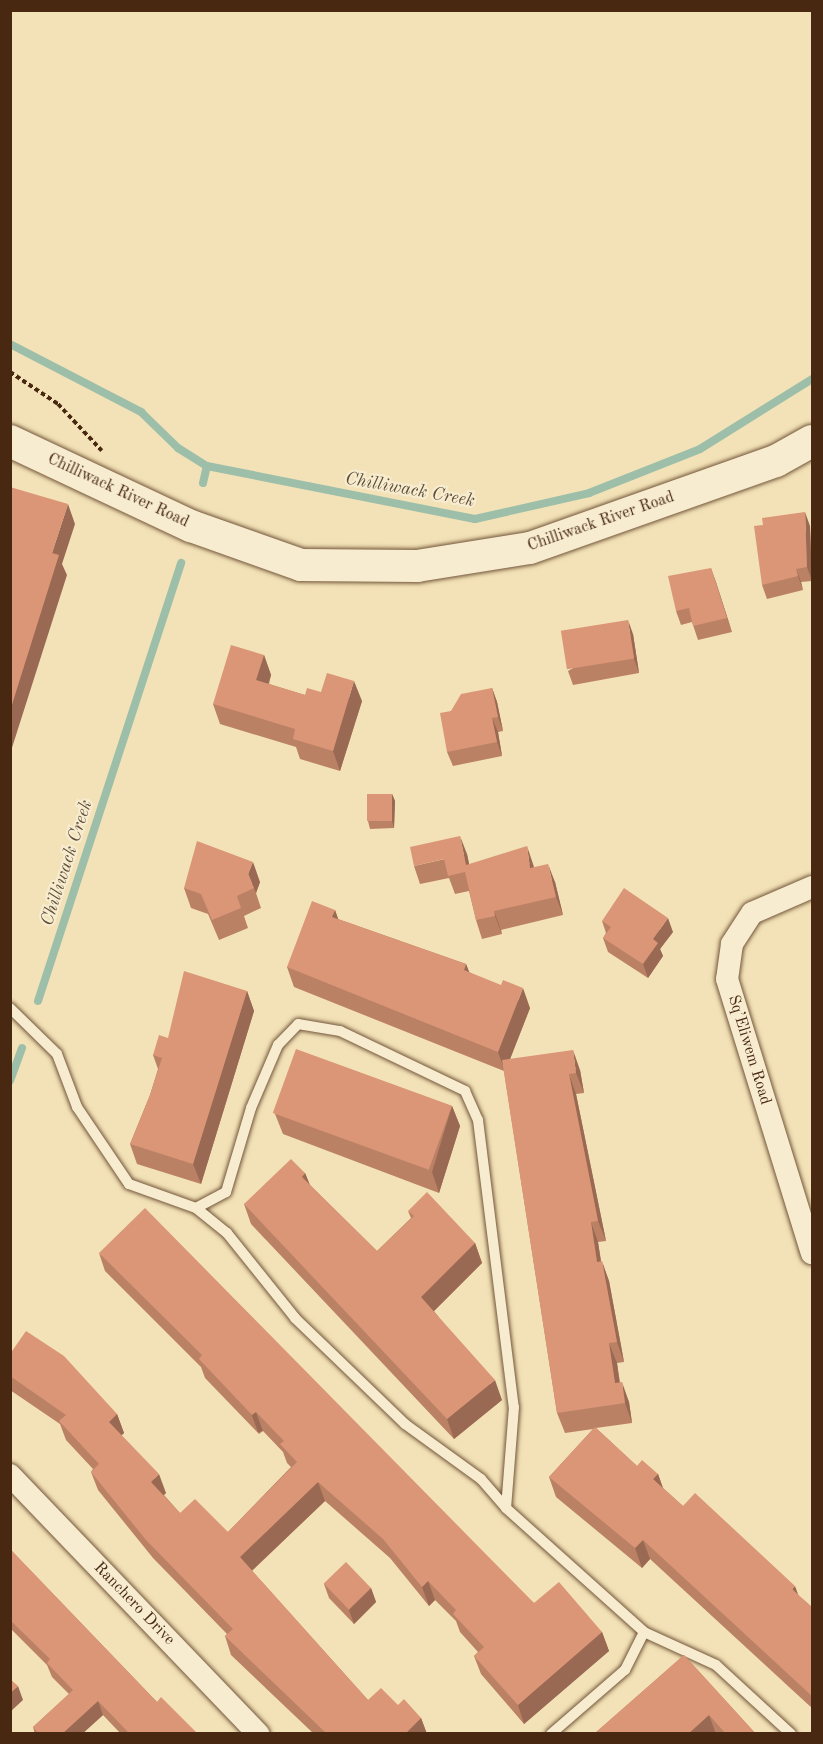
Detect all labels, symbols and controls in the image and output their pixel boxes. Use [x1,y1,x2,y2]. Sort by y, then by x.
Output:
street label: Chilliwack River Road [44,450,192,532]
water label: Chilliwack Creek [344,468,476,512]
street label: Chilliwack River Road [525,488,677,556]
water label: Chilliwack Creek [36,797,98,929]
street label: Sq’Eliwem Road [723,993,775,1107]
street label: Ranchero Drive [89,1558,179,1650]

